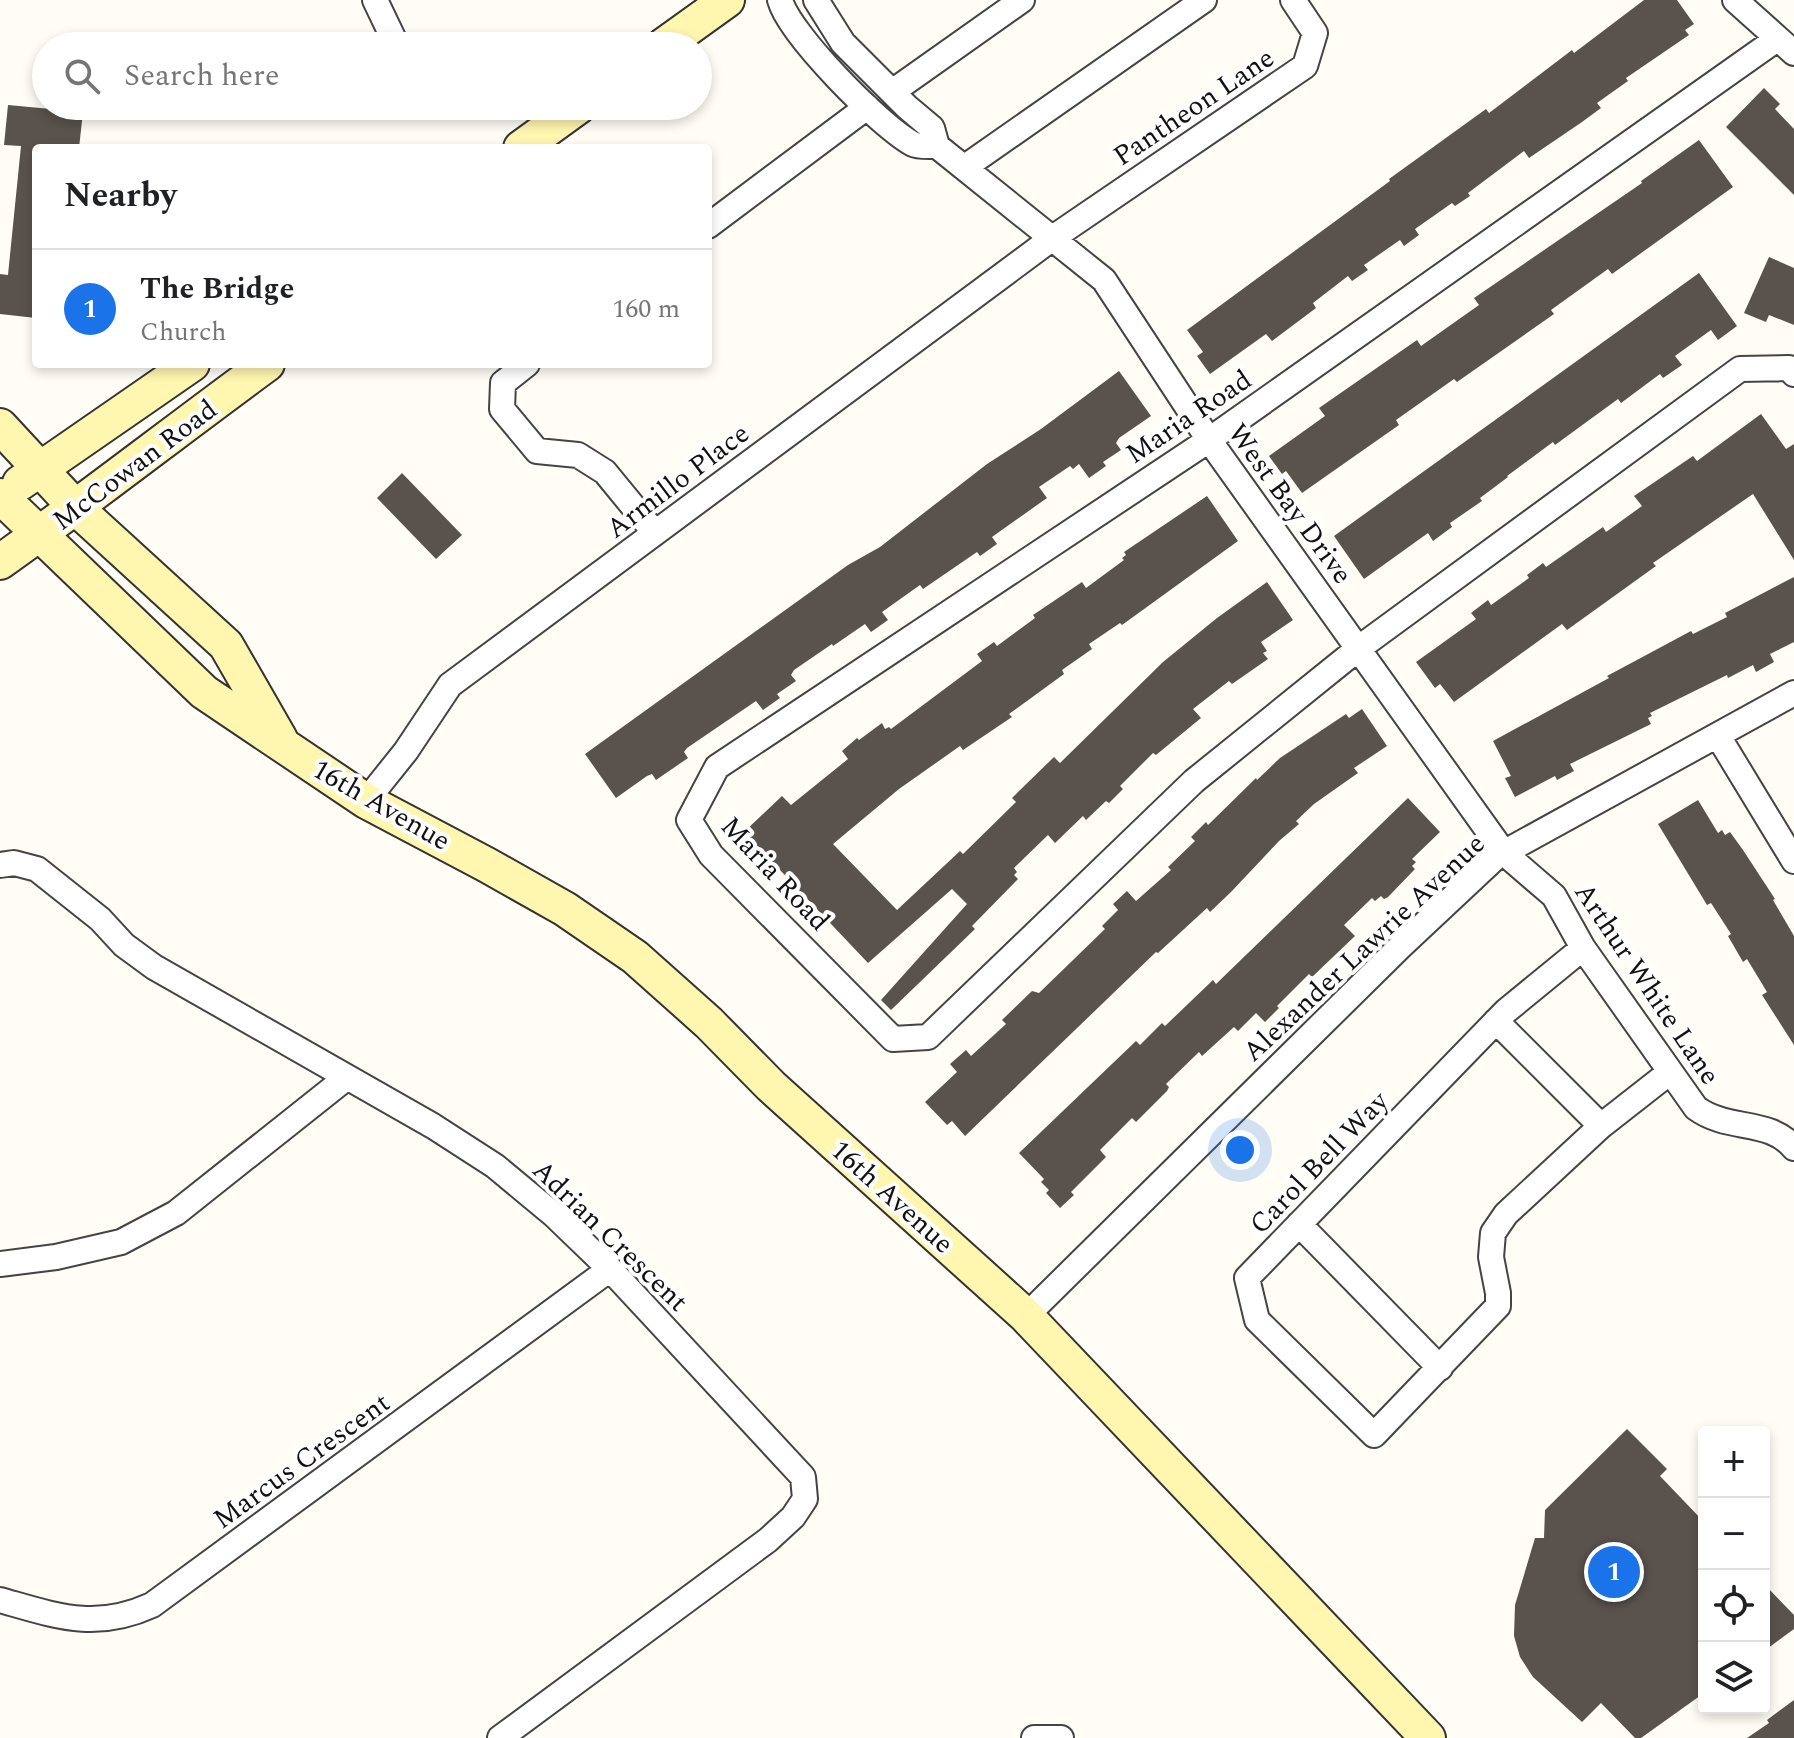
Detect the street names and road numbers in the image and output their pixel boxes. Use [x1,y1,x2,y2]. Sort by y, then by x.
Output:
street label: Pantheon Lane [1104,37,1283,177]
street label: Maria Road [1117,359,1261,475]
street label: McCowan Road [43,389,226,542]
street label: Armillo Place [597,413,759,550]
street label: West Bay Drive [1216,414,1363,593]
street label: 16th Avenue [304,748,459,862]
street label: Maria Road [710,807,840,941]
street label: Alexander Lawrie Avenue [1233,824,1495,1073]
street label: Arthur White Lane [1563,874,1731,1094]
street label: Carol Bell Way [1239,1080,1400,1245]
street label: 16th Avenue [821,1130,963,1264]
street label: Adrian Crescent [522,1150,698,1322]
street label: Marcus Crescent [204,1382,400,1540]

